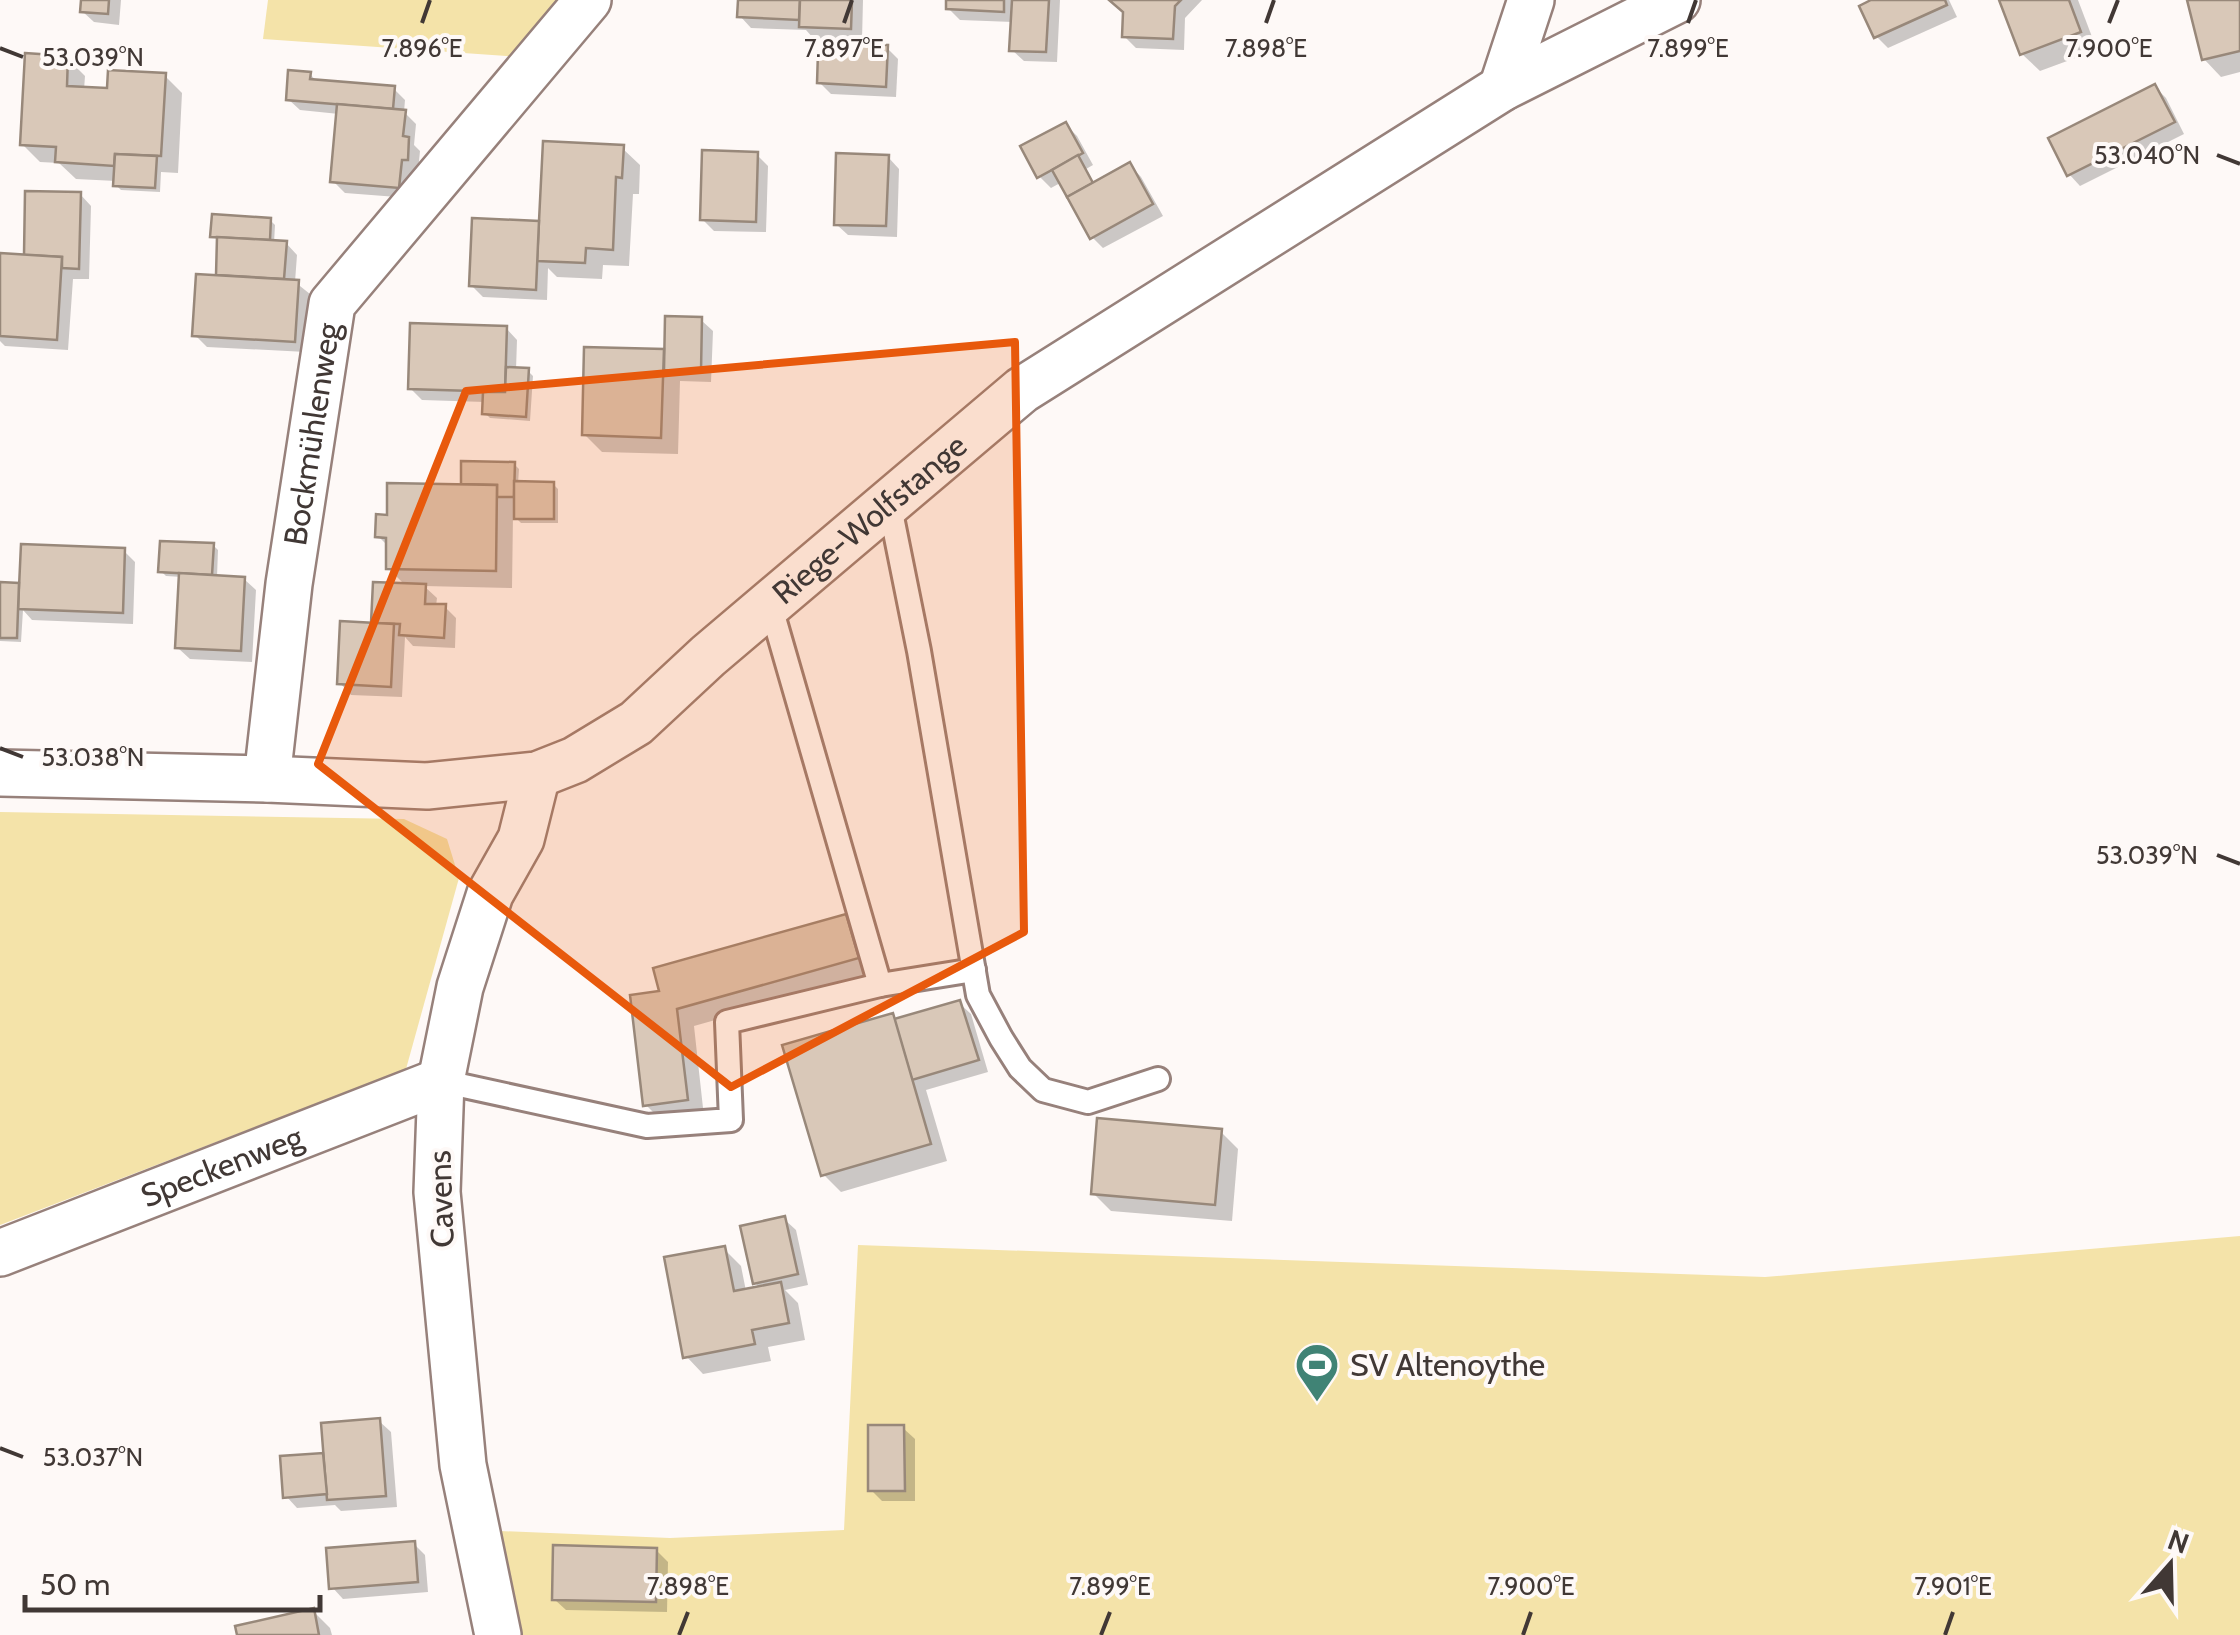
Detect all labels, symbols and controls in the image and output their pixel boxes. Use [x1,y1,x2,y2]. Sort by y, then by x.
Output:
text: 7.896°E [381,33,463,63]
text: 7.897°E [804,33,884,63]
text: 7.898°E [1225,33,1307,63]
text: 7.899°E [1647,33,1729,63]
text: 7.900°E [2065,33,2153,63]
text: 53.039°N [42,42,144,72]
text: 53.040°N [2094,140,2200,170]
street label: Bockmühlenweg [275,319,348,548]
street label: Riege-Wolfstange [764,426,974,612]
text: 53.038°N [42,742,144,772]
text: 53.039°N [2096,840,2198,870]
street label: Speckenweg [135,1117,309,1215]
street label: Cavens [419,1150,462,1248]
sports icon: SV Altenoythe [1294,1342,1340,1403]
place label: SV Altenoythe [1350,1345,1545,1384]
text: 53.037°N [43,1442,143,1472]
north arrow [2120,1515,2220,1615]
text: N [2163,1522,2194,1561]
scale bar [25,1550,320,1612]
text: 50 m [40,1566,110,1603]
text: 7.898°E [647,1571,729,1601]
text: 7.899°E [1069,1571,1151,1601]
text: 7.900°E [1487,1571,1575,1601]
text: 7.901°E [1914,1571,1992,1601]

